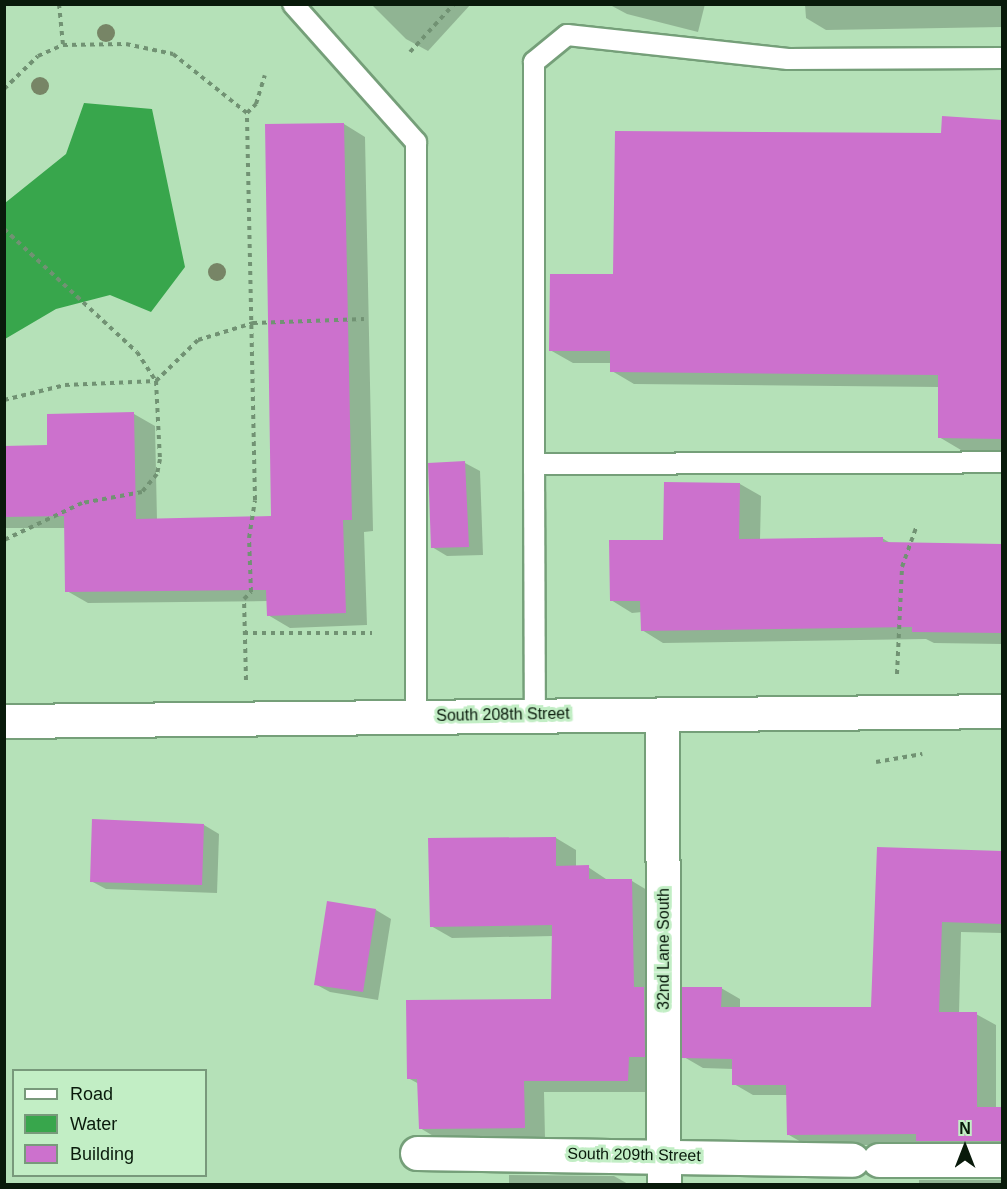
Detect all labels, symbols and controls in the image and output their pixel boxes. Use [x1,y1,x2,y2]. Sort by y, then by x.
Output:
street label: South 208th Street [436,704,570,726]
street label: 32nd Lane South [654,888,674,1010]
legend [12,1069,207,1177]
text: Road [70,1084,113,1104]
text: Water [70,1114,117,1134]
north arrow [935,1117,995,1177]
text: N [959,1120,971,1137]
text: Building [70,1144,134,1164]
street label: South 209th Street [567,1144,701,1166]

